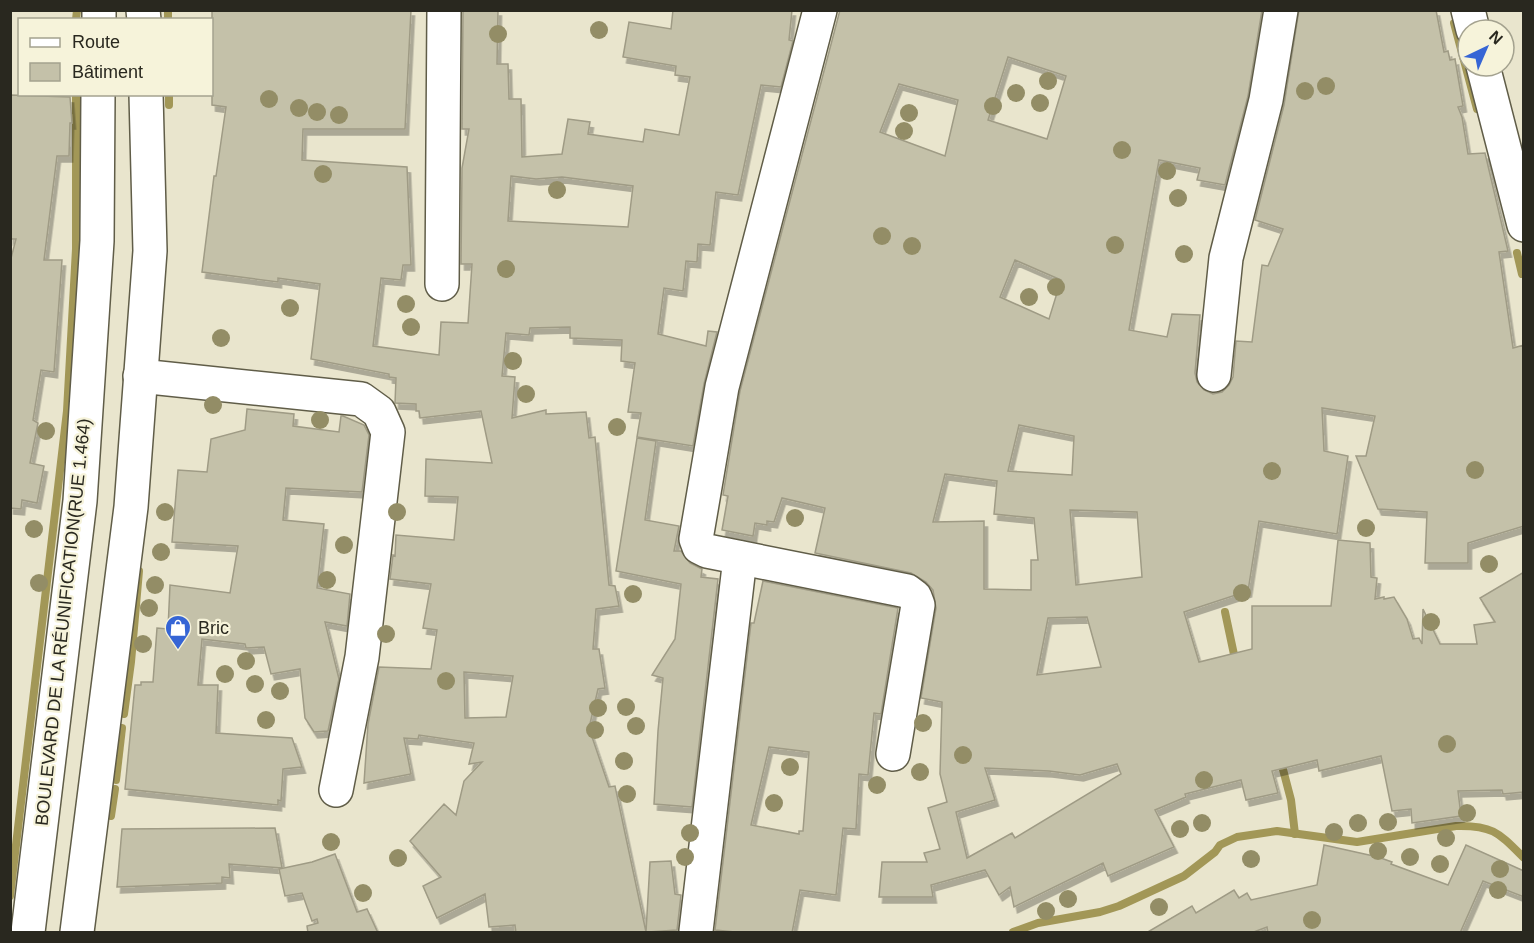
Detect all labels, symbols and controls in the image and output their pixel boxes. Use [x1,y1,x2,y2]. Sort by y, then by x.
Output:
legend [18,18,213,96]
north arrow [1456,18,1516,78]
text: N [1486,27,1506,48]
text: Route [72,32,120,52]
text: Bâtiment [72,62,143,82]
street label: BOULEVARD DE LA RÉUNIFICATION(RUE 1.464) [32,417,94,827]
shop icon: Bric [163,613,193,651]
place label: Bric [198,618,229,638]

